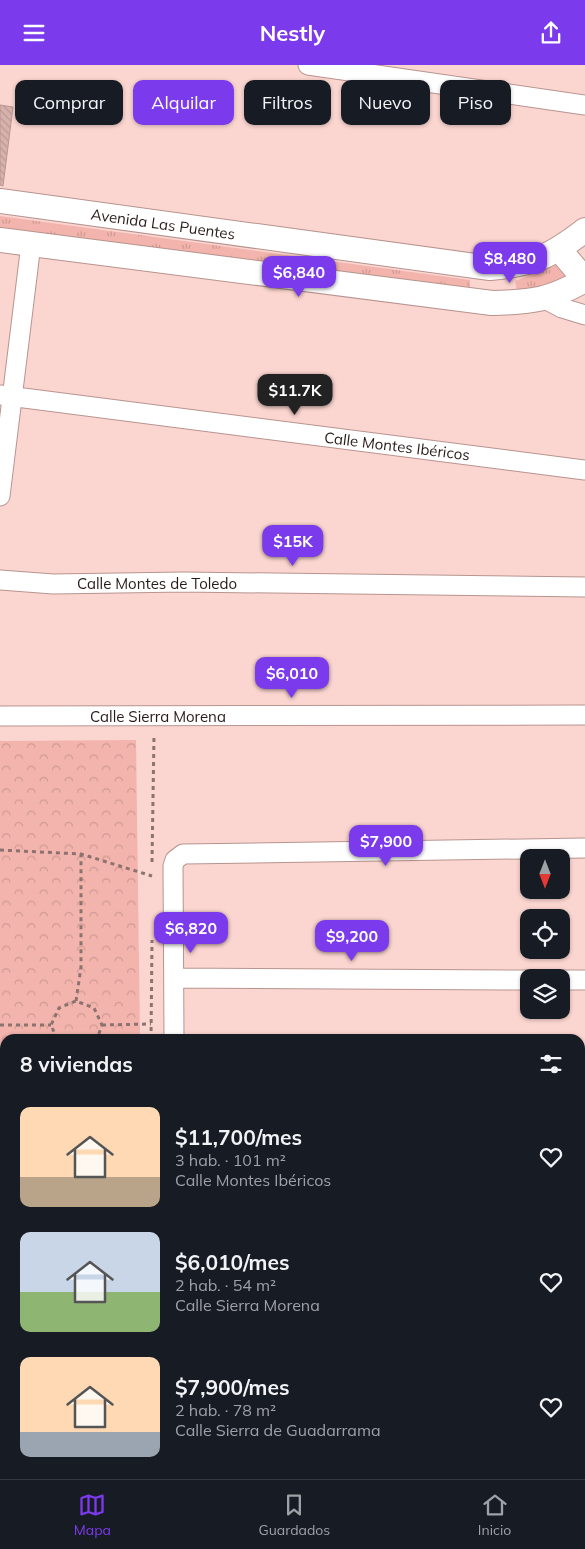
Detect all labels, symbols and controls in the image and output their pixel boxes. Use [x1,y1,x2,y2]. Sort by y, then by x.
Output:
icon: menu [20,19,48,47]
text: Nestly [260,19,325,47]
icon: share [537,19,565,47]
chip: Comprar [15,80,123,125]
chip: Alquilar [133,80,234,125]
chip: Filtros [244,80,331,125]
chip: Nuevo [341,80,430,125]
chip: Piso [440,80,511,125]
street label: Avenida Las Puentes [90,204,236,244]
pin: $8,480 [469,241,551,284]
text: $8,480 [484,248,536,268]
pin: $6,840 [258,255,340,298]
text: $6,840 [273,262,325,282]
pin: $11.7K [254,373,336,416]
text: $11.7K [268,380,322,400]
street label: Calle Montes Ibéricos [323,428,471,464]
pin: $15K [263,525,323,567]
text: $15K [273,531,313,551]
street label: Calle Montes de Toledo [77,574,237,593]
pin: $6,010 [251,657,333,699]
text: $6,010 [266,663,318,683]
street label: Calle Sierra Morena [90,707,226,726]
pin: $7,900 [345,825,427,867]
text: $7,900 [360,831,412,851]
north arrow [520,849,570,899]
map controls [520,849,570,1019]
button: locate [520,909,570,959]
pin: $6,820 [150,911,232,954]
text: $6,820 [165,918,217,938]
pin: $9,200 [311,919,393,962]
text: $9,200 [326,926,378,946]
button: layers [520,969,570,1019]
icon: filters [537,1050,565,1078]
text: 8 viviendas [20,1051,133,1077]
text: $11,700/mes [175,1124,302,1150]
icon: home [60,1127,120,1187]
icon: heart [537,1143,565,1171]
text: 3 hab. · 101 m² [175,1150,286,1170]
text: Calle Montes Ibéricos [175,1170,331,1190]
text: $6,010/mes [175,1249,290,1275]
icon: home [60,1252,120,1312]
icon: heart [537,1268,565,1296]
text: 2 hab. · 54 m² [175,1275,276,1295]
text: Calle Sierra Morena [175,1295,320,1315]
text: $7,900/mes [175,1374,290,1400]
icon: home [60,1377,120,1437]
icon: heart [537,1393,565,1421]
text: 2 hab. · 78 m² [175,1400,276,1420]
text: Calle Sierra de Guadarrama [175,1420,381,1440]
tab: Mapa [74,1491,111,1539]
tab: Guardados [258,1491,330,1539]
tab: Inicio [478,1491,511,1539]

